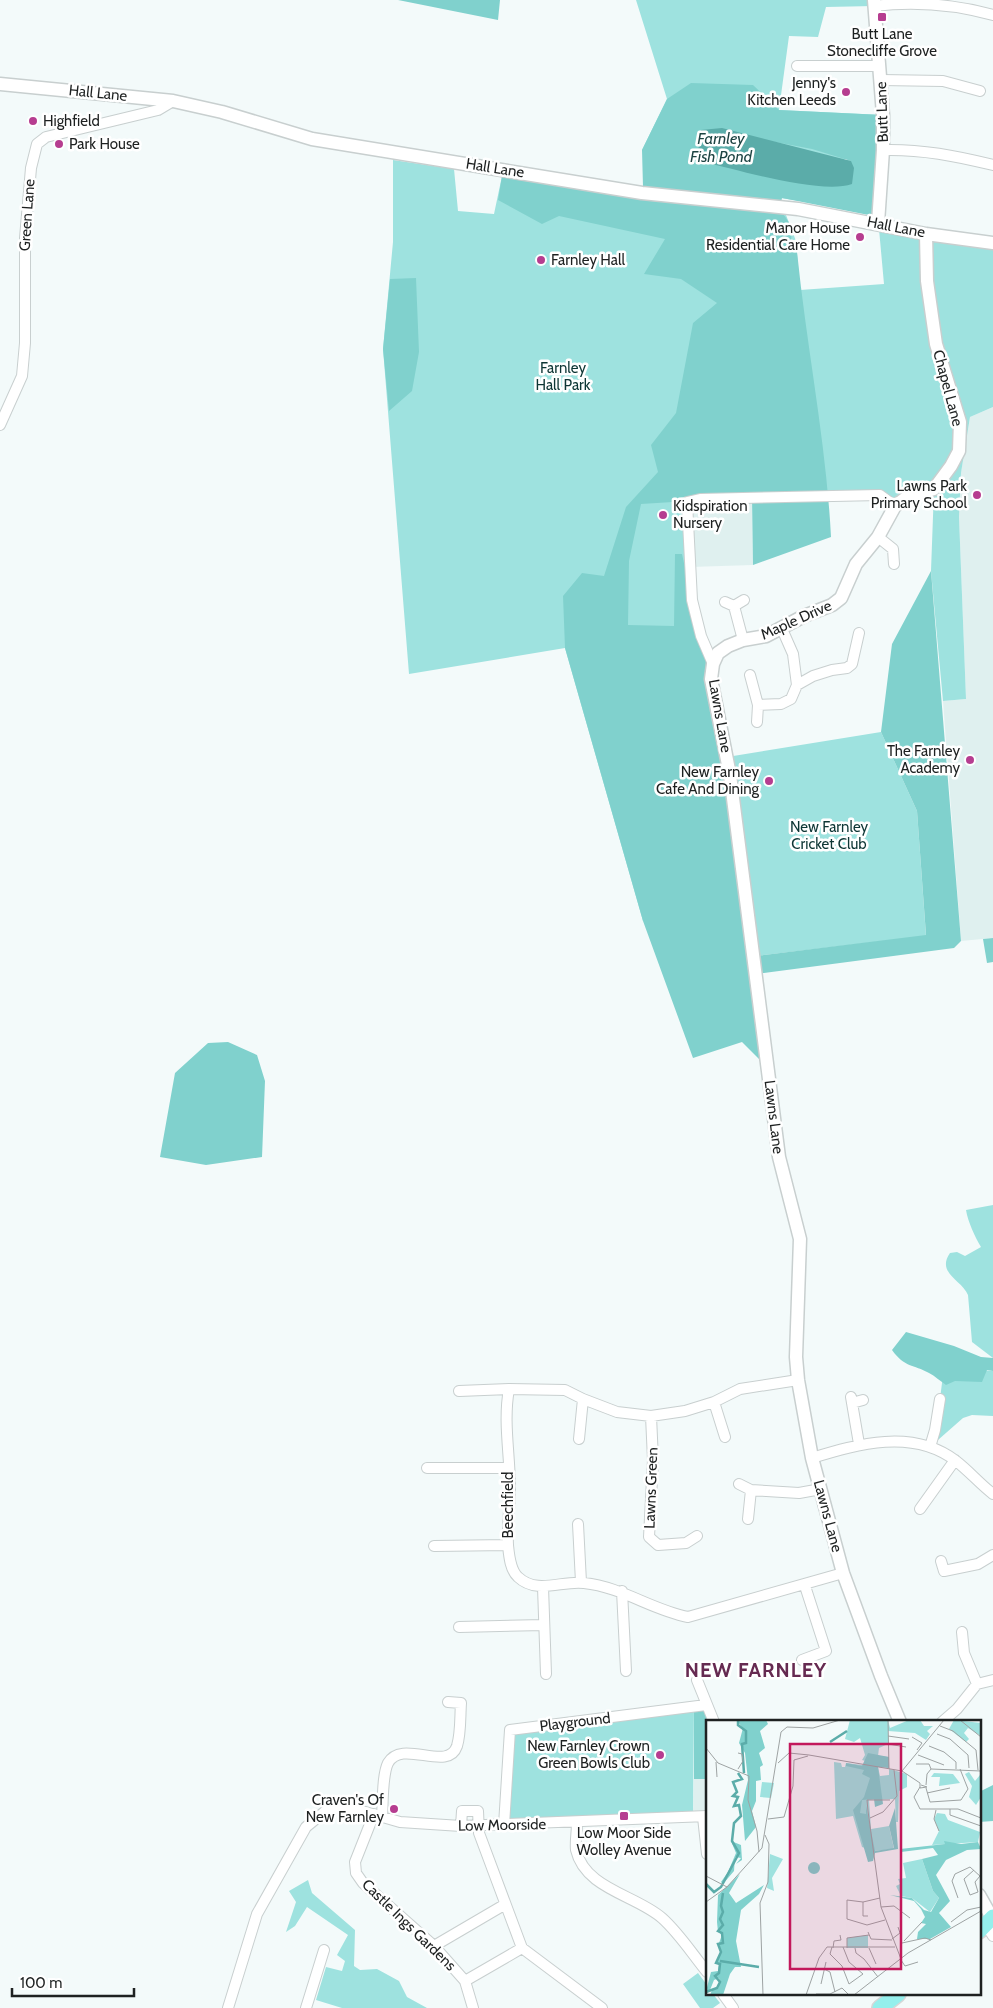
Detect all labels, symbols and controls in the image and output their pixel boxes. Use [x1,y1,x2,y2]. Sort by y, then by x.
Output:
marker: Butt Lane Stonecliffe Grove [876,11,888,23]
place label: Butt Lane Stonecliffe Grove [827,25,937,60]
place label: Jenny's Kitchen Leeds [747,74,836,109]
street label: Hall Lane [68,81,129,105]
street label: Butt Lane [872,81,892,143]
marker: Jenny's Kitchen Leeds [840,86,852,98]
place label: Highfield [43,112,100,130]
marker: Highfield [27,115,39,127]
water label: Farnley Fish Pond [690,129,753,166]
place label: Park House [69,135,140,153]
marker: Park House [53,138,65,150]
street label: Hall Lane [465,155,526,182]
street label: Green Lane [15,178,39,252]
street label: Hall Lane [865,213,927,242]
place label: Manor House Residential Care Home [706,219,850,254]
marker: Manor House Residential Care Home [854,231,866,243]
place label: Farnley Hall [551,251,626,269]
marker: Farnley Hall [535,254,547,266]
street label: Chapel Lane [929,348,967,428]
park label: Farnley Hall Park [535,359,591,394]
place label: Lawns Park Primary School [871,477,967,512]
marker: Lawns Park Primary School [971,489,983,501]
place label: Kidspiration Nursery [673,497,748,532]
marker: Kidspiration Nursery [657,509,669,521]
street label: Maple Drive [758,596,835,644]
street label: Lawns Lane [705,678,735,754]
place label: The Farnley Academy [887,742,960,777]
marker: The Farnley Academy [964,754,976,766]
place label: New Farnley Cafe And Dining [656,763,760,798]
marker: New Farnley Cafe And Dining [763,775,775,787]
park label: New Farnley Cricket Club [790,818,869,853]
street label: Lawns Lane [761,1079,787,1155]
street label: Lawns Green [641,1447,661,1529]
street label: Beechfield [499,1472,517,1538]
street label: Lawns Lane [810,1478,846,1554]
district label: NEW FARNLEY [685,1658,827,1682]
street label: Playground [539,1709,611,1735]
inset map [706,1720,980,1996]
place label: New Farnley Crown Green Bowls Club [527,1737,650,1772]
marker: New Farnley Crown Green Bowls Club [654,1749,666,1761]
place label: Craven's Of New Farnley [306,1791,384,1826]
marker: Craven's Of New Farnley [388,1803,400,1815]
marker: Low Moor Side Wolley Avenue [618,1810,630,1822]
street label: Low Moorside [458,1815,547,1835]
place label: Low Moor Side Wolley Avenue [577,1824,672,1859]
street label: Castle Ings Gardens [358,1876,460,1974]
scale bar [12,1966,135,1998]
text: 100 m [20,1974,62,1992]

